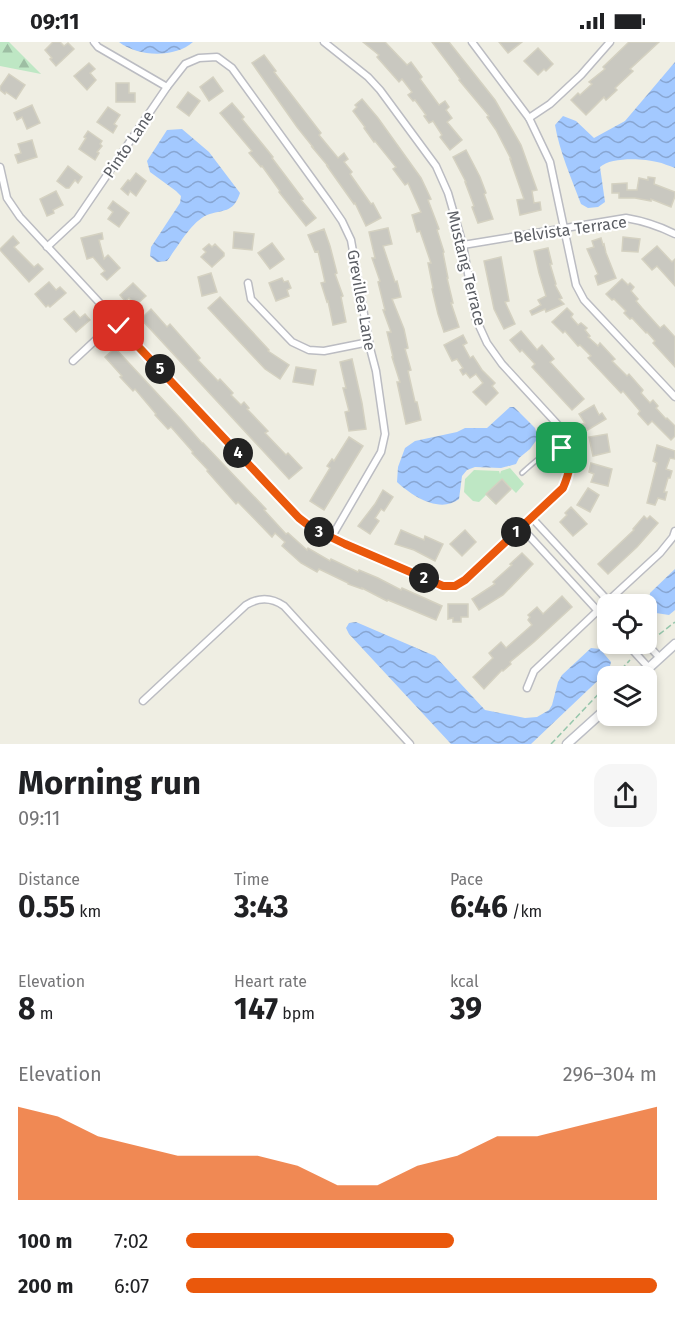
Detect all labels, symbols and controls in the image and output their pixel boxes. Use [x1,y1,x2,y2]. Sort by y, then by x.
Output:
text: 09:11 [30,8,80,35]
street label: Pinto Lane [99,107,158,181]
street label: Mustang Terrace [443,208,490,328]
street label: Belvista Terrace [512,212,628,247]
street label: Grevillea Lane [343,248,380,352]
pin [93,300,144,351]
icon: check [102,309,135,342]
pin: 5 [145,354,175,384]
text: 5 [156,359,164,378]
pin [536,422,587,473]
icon: arrive [545,431,578,464]
pin: 4 [223,438,253,468]
text: 4 [233,443,243,462]
pin: 3 [304,517,334,547]
pin: 1 [501,517,531,547]
text: 3 [315,522,323,541]
text: 1 [512,522,520,541]
pin: 2 [409,563,439,593]
text: 2 [420,568,428,587]
map controls [597,594,657,726]
button: locate [597,594,657,654]
button: layers [597,666,657,726]
text: Morning run [18,763,201,803]
button: share [594,764,657,827]
text: 09:11 [18,806,61,830]
text: Distance [18,870,80,889]
text: Time [234,870,269,889]
text: Pace [450,870,483,889]
text: 0.55 [18,889,75,925]
text: 3:43 [234,889,289,925]
text: 6:46 [450,889,508,925]
text: km [75,902,101,921]
text: /km [508,902,542,921]
text: Elevation [18,972,85,991]
text: Heart rate [234,972,307,991]
text: kcal [450,972,479,991]
text: 8 [18,991,35,1027]
text: 147 [234,991,278,1027]
text: 39 [450,991,482,1027]
text: m [35,1004,53,1023]
text: bpm [278,1004,315,1023]
text: Elevation [18,1062,102,1086]
text: 296–304 m [563,1062,657,1086]
text: 100 m [18,1229,72,1253]
text: 7:02 [114,1229,149,1253]
text: 200 m [18,1274,73,1298]
text: 6:07 [114,1274,149,1298]

